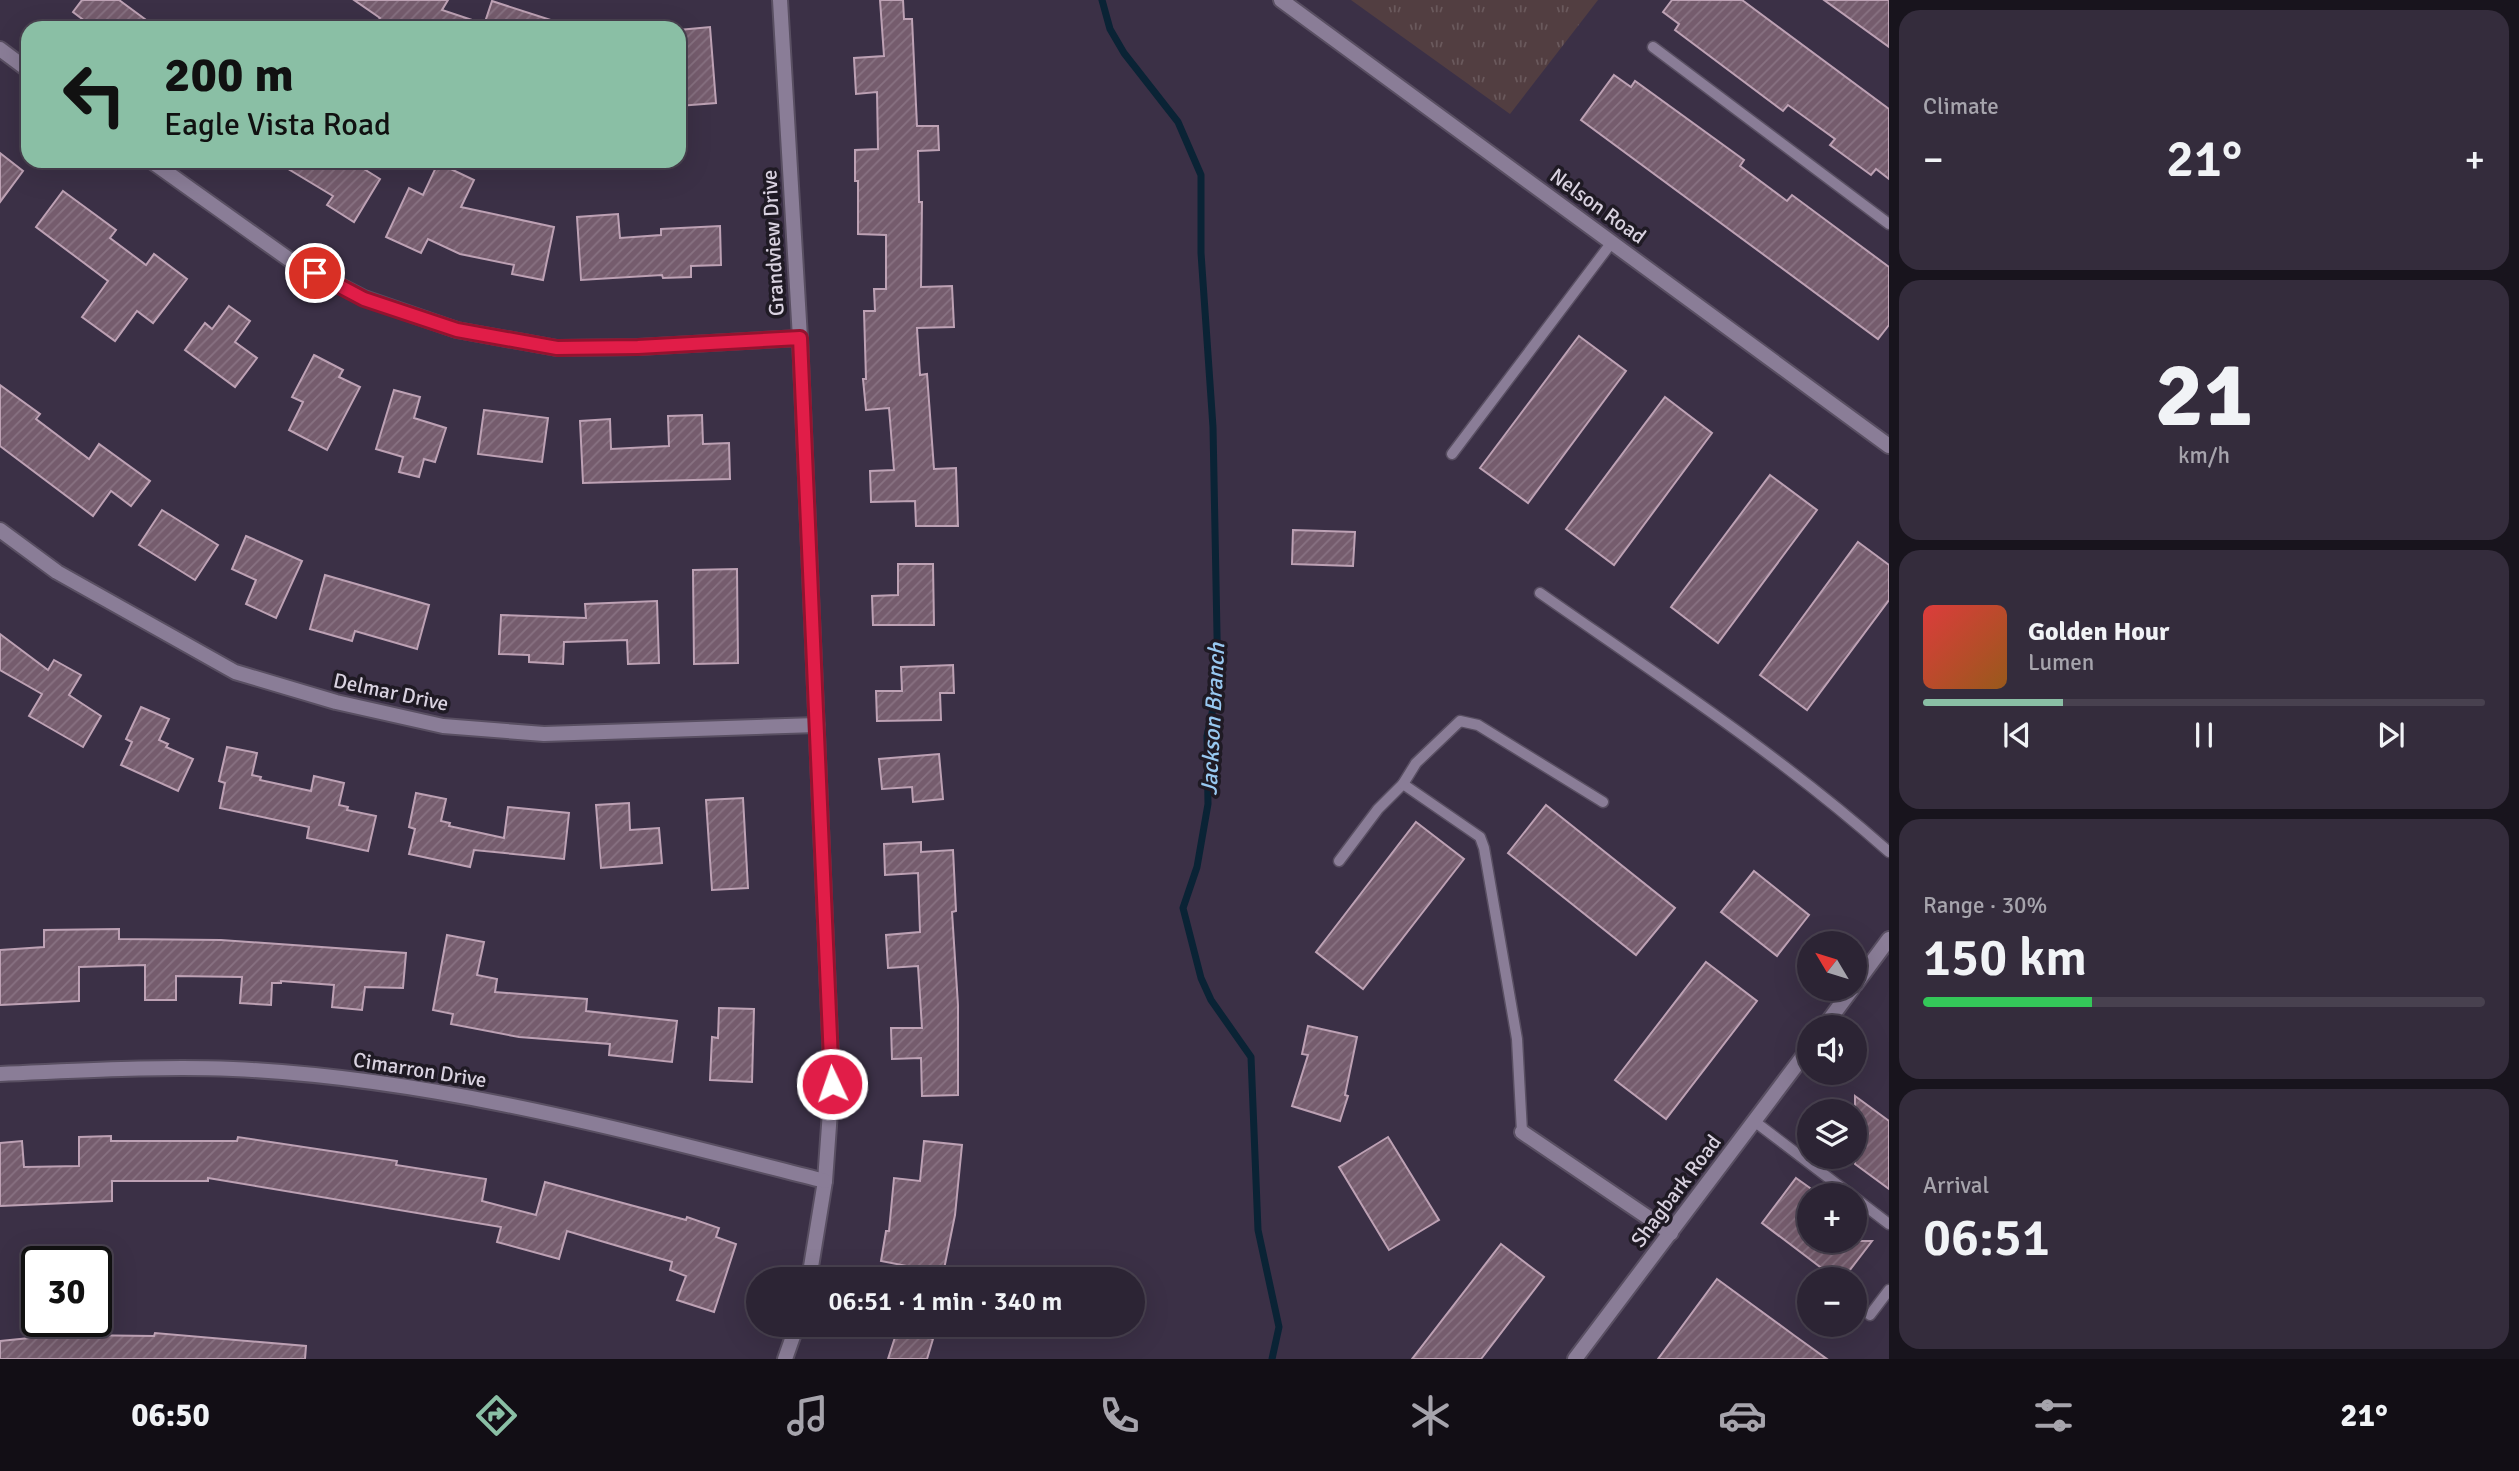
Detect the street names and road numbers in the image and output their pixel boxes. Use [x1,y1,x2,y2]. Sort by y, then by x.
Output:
street label: Nelson Road [1545,163,1651,249]
street label: Grandview Drive [756,169,790,317]
street label: Delmar Drive [331,667,451,717]
street label: Cimarron Drive [351,1047,489,1093]
street label: Shagbark Road [1625,1130,1727,1252]

